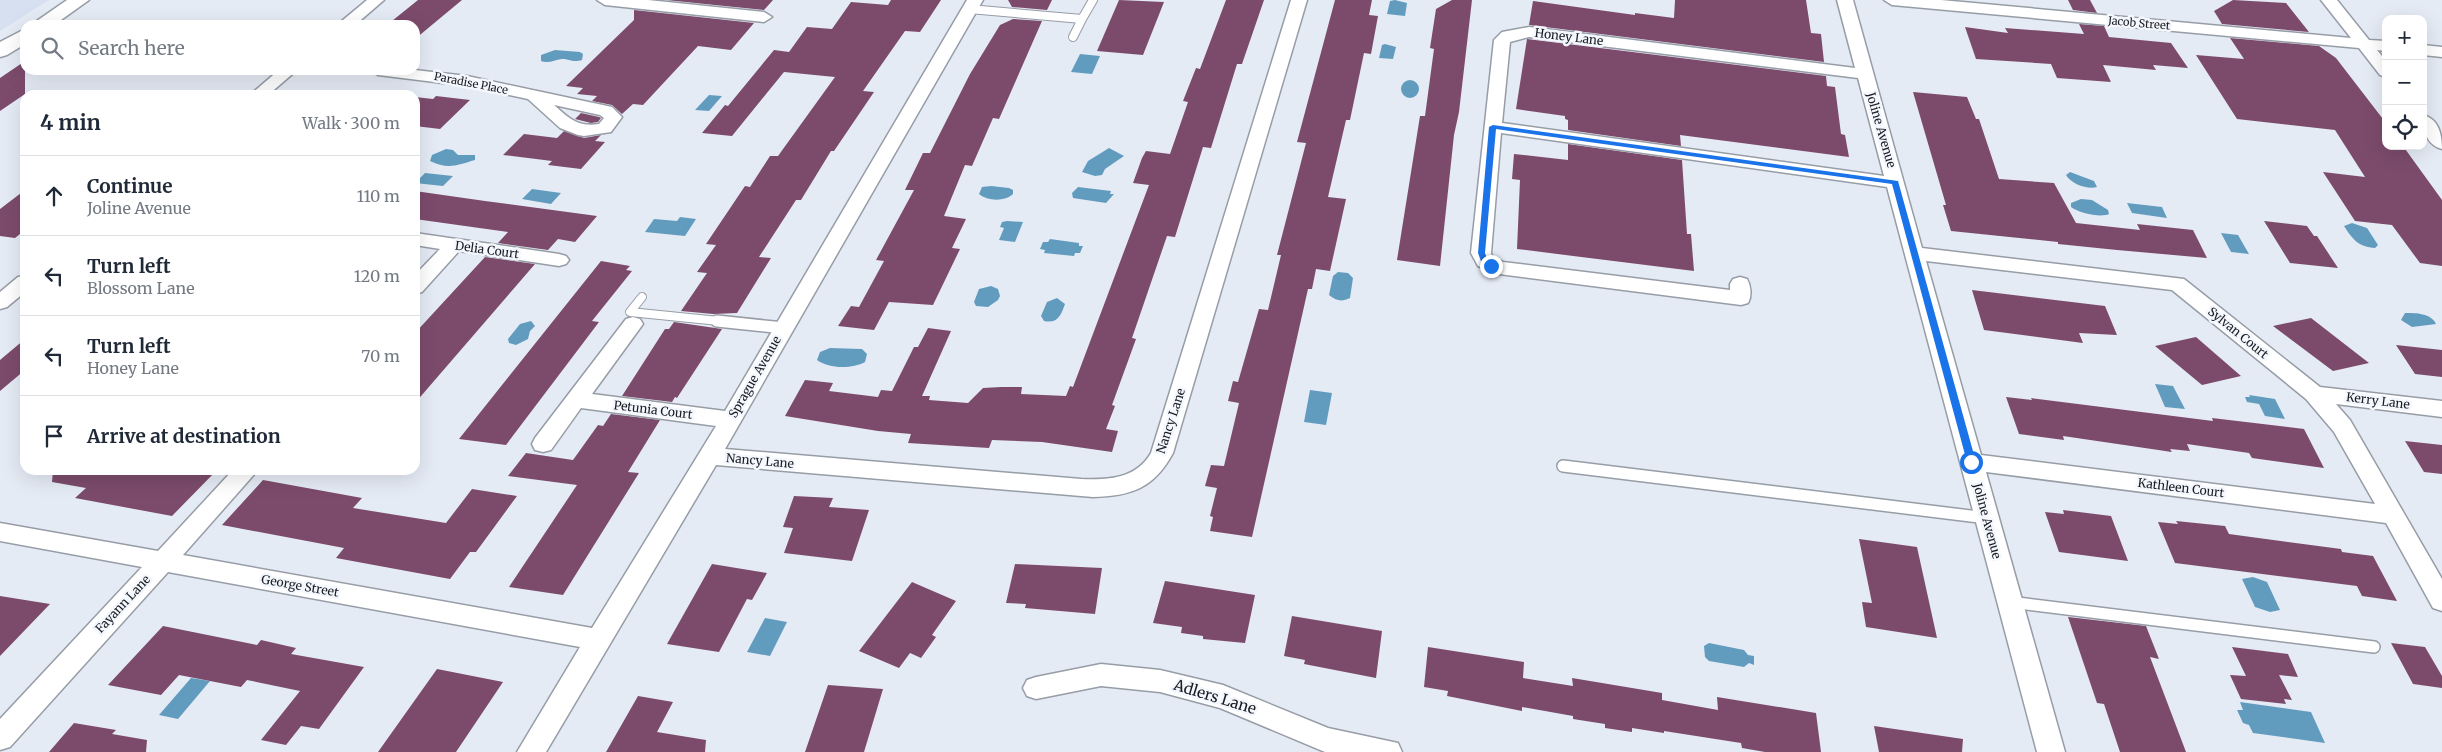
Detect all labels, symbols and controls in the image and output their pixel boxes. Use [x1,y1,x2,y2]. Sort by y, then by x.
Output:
street label: Jacob Street [2106,13,2171,33]
map controls [2382,15,2427,150]
button: + [2382,15,2427,60]
search box [20,20,420,75]
street label: Honey Lane [1534,25,1604,48]
icon: search [38,34,66,62]
text: Search here [78,36,185,60]
button: − [2382,60,2427,105]
street label: Paradise Place [433,69,509,97]
street label: Joline Avenue [1863,89,1899,169]
button: locate [2382,105,2427,150]
text: 4 min [40,109,101,136]
text: Walk · 300 m [302,113,400,133]
text: Continue [87,174,173,198]
icon: ahead [40,182,68,210]
text: 110 m [357,186,400,206]
text: Joline Avenue [87,198,191,218]
street label: Delia Court [454,238,520,261]
text: Turn left [87,254,171,278]
route end [1480,255,1503,278]
icon: left [40,262,68,290]
text: 120 m [354,266,400,286]
text: Blossom Lane [87,278,195,298]
street label: Sylvan Court [2205,304,2272,362]
street label: Sprague Avenue [725,333,784,420]
text: Turn left [87,334,171,358]
icon: left [40,342,68,370]
text: 70 m [361,346,400,366]
text: Honey Lane [87,358,179,378]
street label: Nancy Lane [1153,386,1188,455]
street label: Kerry Lane [2345,389,2411,412]
street label: Petunia Court [613,397,694,422]
icon: arrive [40,422,68,450]
text: Arrive at destination [87,424,281,448]
street label: Nancy Lane [726,450,795,471]
route start [1960,451,1983,474]
street label: Kathleen Court [2137,475,2225,500]
street label: Joline Avenue [1970,480,2005,560]
street label: George Street [260,571,340,600]
street label: Fayann Lane [92,572,153,636]
street label: Adlers Lane [1171,675,1259,718]

